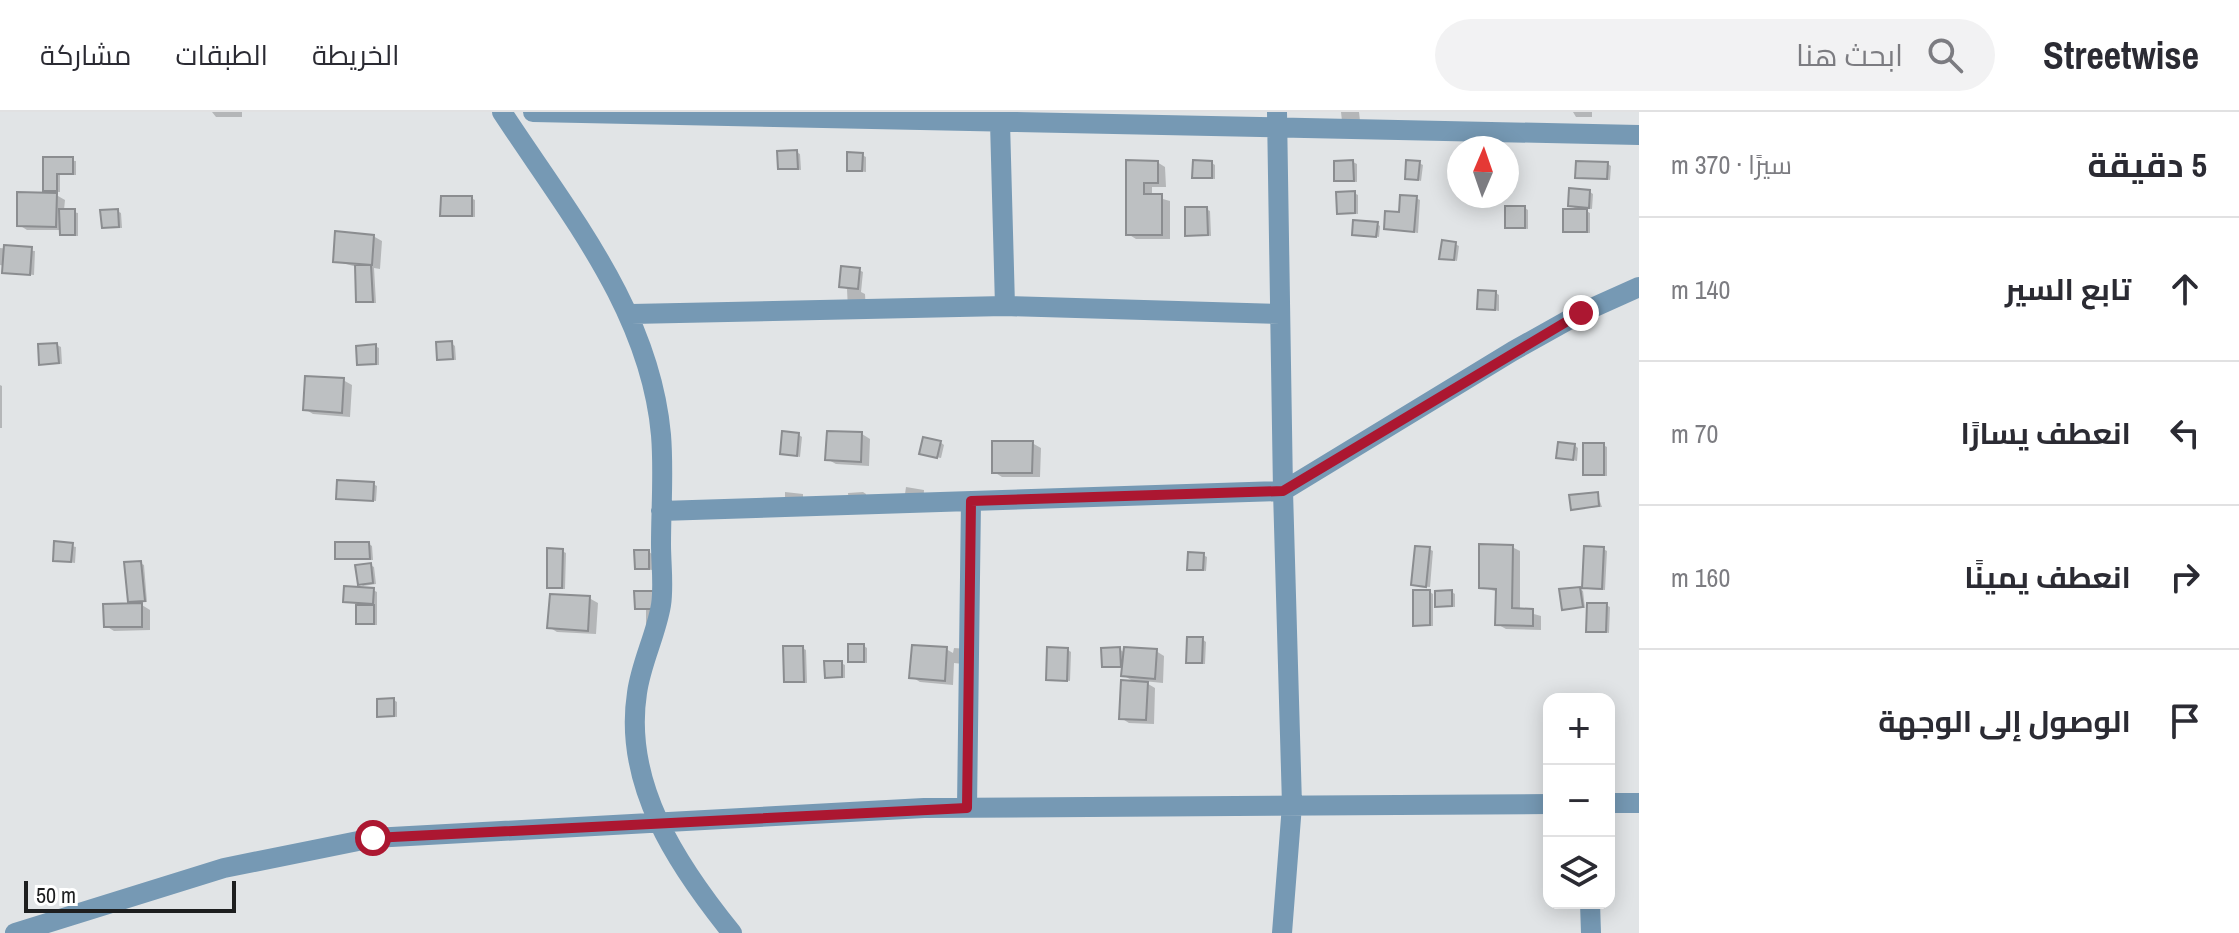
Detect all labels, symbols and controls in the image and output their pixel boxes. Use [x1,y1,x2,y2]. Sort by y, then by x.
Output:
search box [1435,19,1995,91]
text: Streetwise [2043,30,2199,81]
icon: search [1923,33,1967,77]
text: ابحث هنا [1796,35,1903,75]
text: مشاركة [40,36,131,74]
text: الطبقات [175,36,268,74]
text: الخريطة [312,36,399,74]
north arrow [1447,136,1519,208]
text: 5 دقيقة [2088,142,2207,188]
text: سيرًا · 370 m [1671,147,1792,182]
icon: ahead [2163,267,2207,311]
text: تابع السير [2005,269,2131,309]
text: 140 m [1671,272,1730,307]
route end [1563,295,1599,331]
icon: left [2163,411,2207,455]
text: انعطف يسارًا [1961,413,2131,453]
text: 70 m [1671,416,1718,451]
icon: right [2163,555,2207,599]
text: انعطف يمينًا [1964,557,2131,597]
text: 160 m [1671,560,1730,595]
map controls [1543,693,1615,909]
button: + [1543,693,1615,765]
icon: arrive [2163,699,2207,743]
text: الوصول إلى الوجهة [1878,701,2131,741]
button: − [1543,765,1615,837]
route start [355,820,391,856]
button: layers [1543,837,1615,909]
scale bar [24,877,236,913]
text: 50 m [36,880,76,910]

